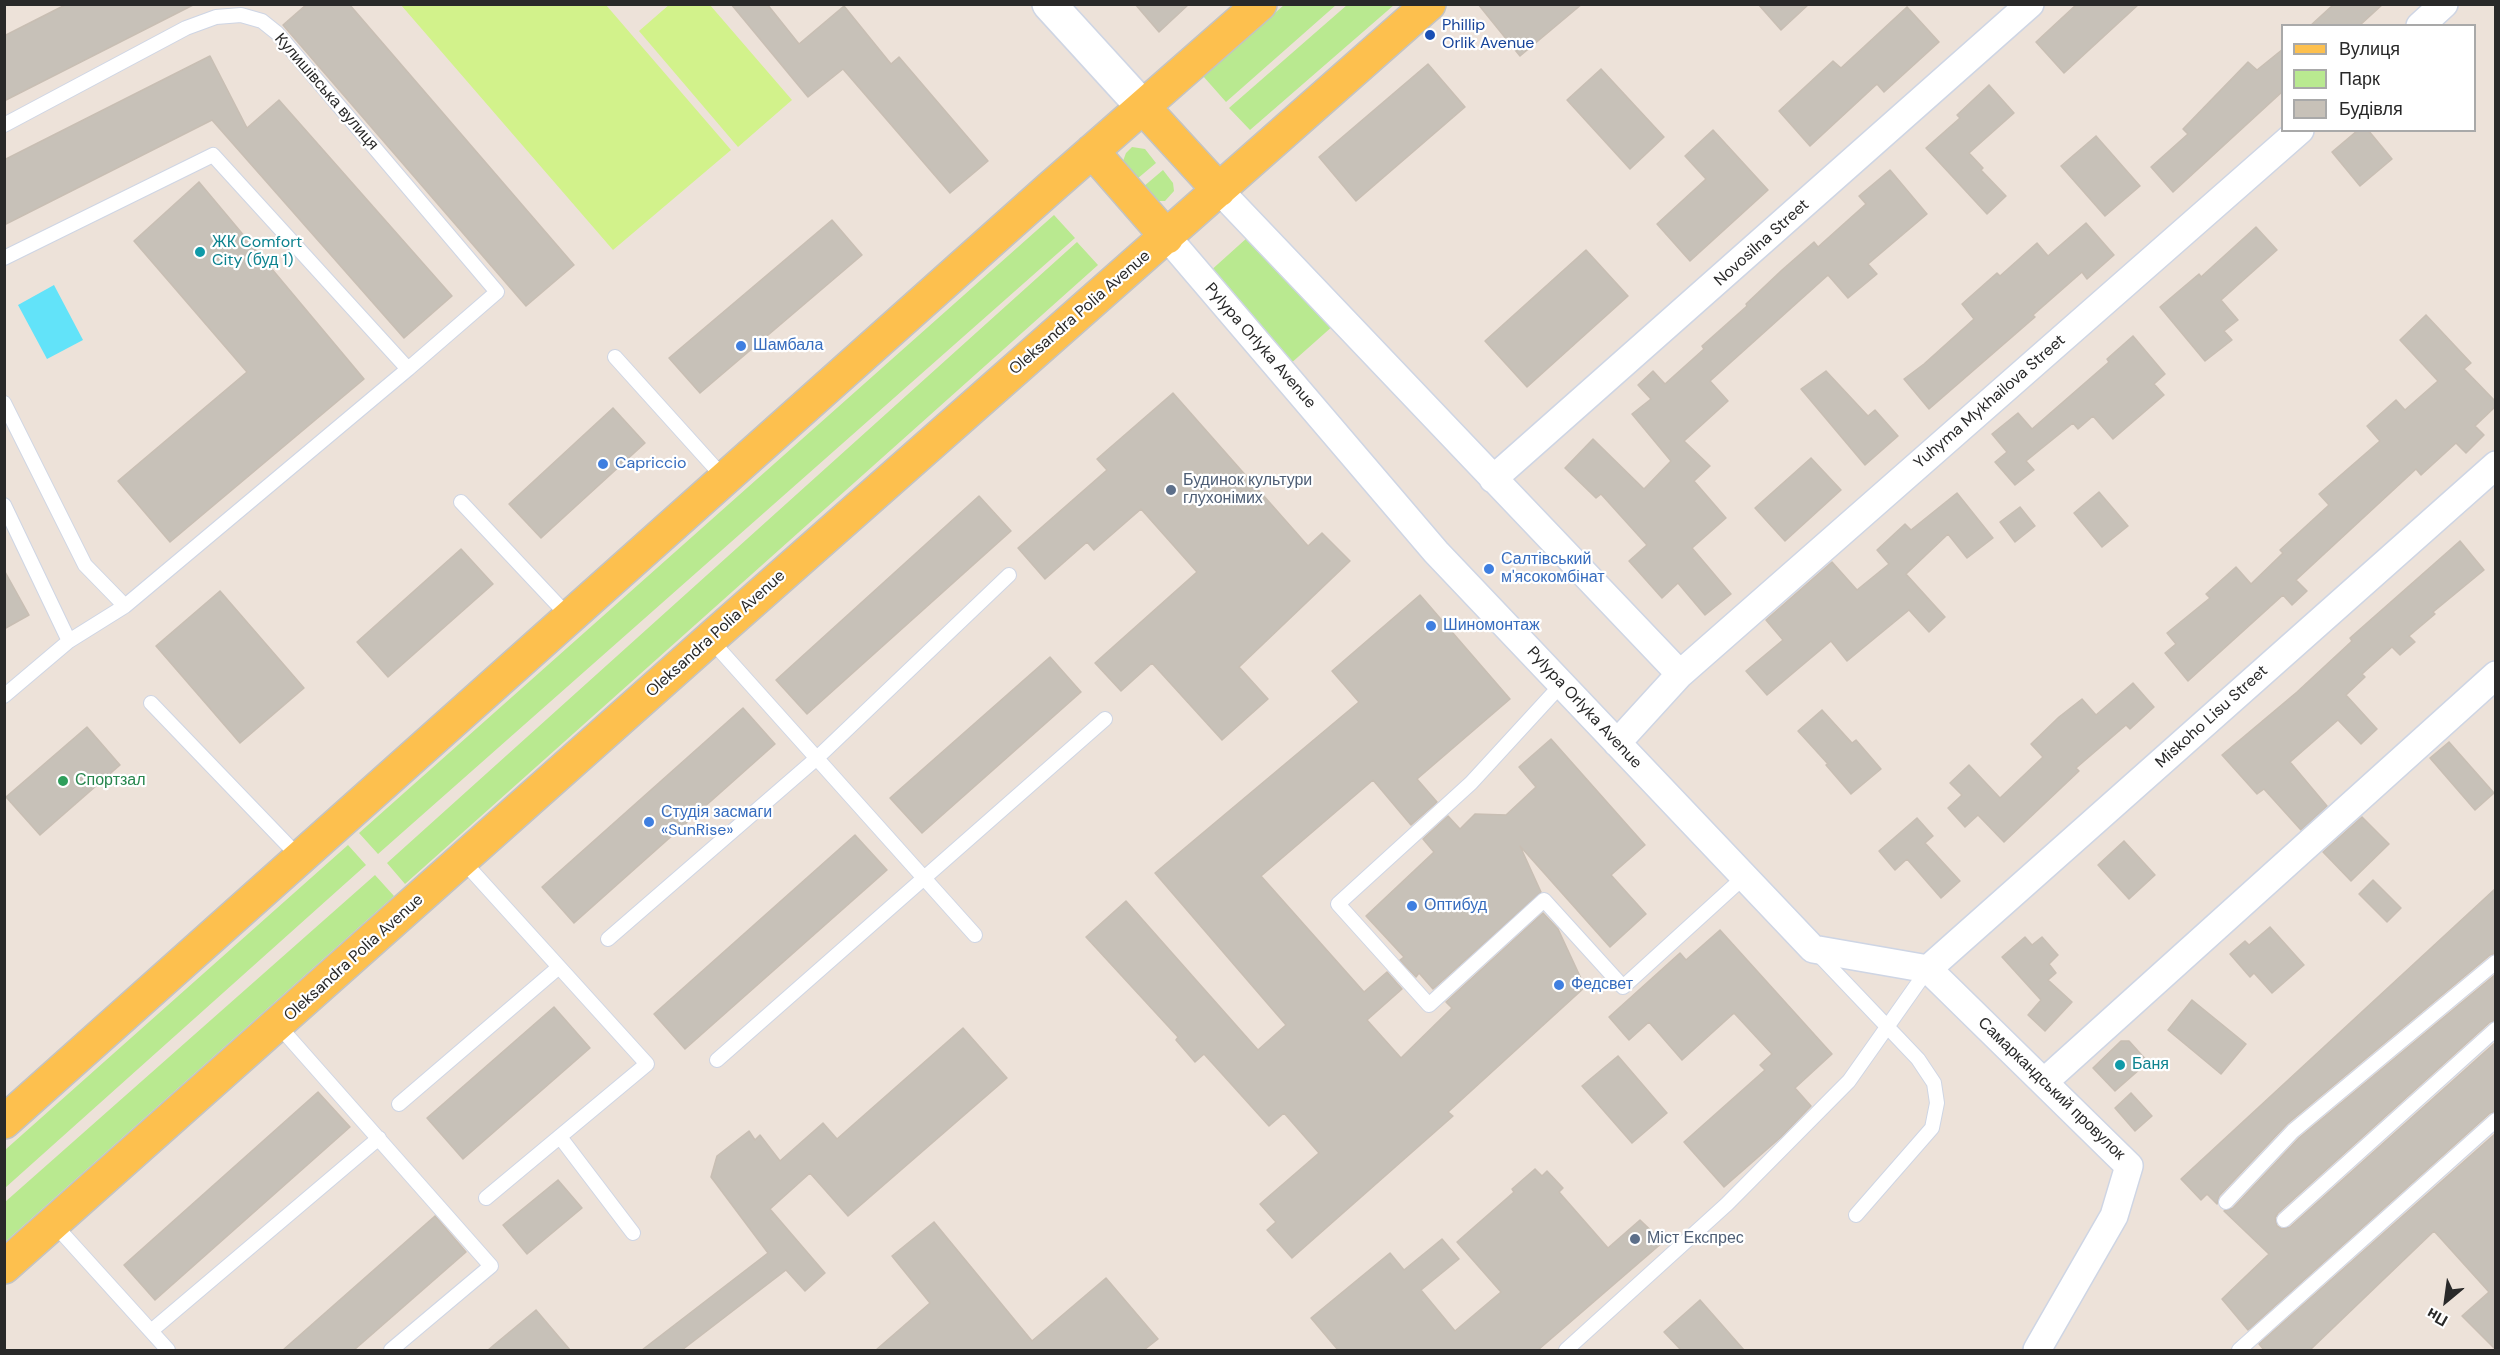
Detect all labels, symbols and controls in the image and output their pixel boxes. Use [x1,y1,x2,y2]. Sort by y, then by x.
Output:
place label: Phillip Orlik Avenue [1442,16,1534,54]
legend [2281,24,2476,132]
marker: Phillip Orlik Avenue [1423,28,1437,42]
street label: Кулишівська вулиця [270,30,382,154]
text: Вулиця [2339,37,2400,61]
text: Парк [2339,67,2380,91]
text: Будівля [2339,97,2403,121]
street label: Novosilna Street [1711,196,1813,290]
place label: ЖК Comfort City (буд 1) [212,233,302,271]
marker: ЖК Comfort City (буд 1) [193,245,207,259]
street label: Oleksandra Polia Avenue [1006,247,1154,379]
street label: Pylypa Orlyka Avenue [1200,279,1320,413]
street label: Yuhyma Mykhailova Street [1910,331,2070,473]
place label: Шамбала [753,336,823,356]
marker: Шамбала [734,339,748,353]
place label: Capriccio [615,454,687,474]
marker: Capriccio [596,457,610,471]
place label: Будинок культури глухонімих [1183,471,1312,509]
marker: Будинок культури глухонімих [1164,483,1178,497]
place label: Салтівський м'ясокомбінат [1501,550,1605,588]
marker: Салтівський м'ясокомбінат [1482,562,1496,576]
street label: Oleksandra Polia Avenue [643,566,789,702]
place label: Шиномонтаж [1443,616,1540,636]
marker: Шиномонтаж [1424,619,1438,633]
street label: Pylypa Orlyka Avenue [1523,643,1645,773]
street label: Miskoho Lisu Street [2152,662,2272,772]
place label: Спортзал [75,771,146,791]
marker: Спортзал [56,774,70,788]
place label: Студія засмаги «SunRise» [661,803,772,841]
marker: Студія засмаги «SunRise» [642,815,656,829]
street label: Oleksandra Polia Avenue [281,890,427,1026]
place label: Оптибуд [1424,896,1487,916]
marker: Оптибуд [1405,899,1419,913]
place label: Федсвет [1571,975,1633,995]
marker: Федсвет [1552,978,1566,992]
street label: Самаркандський провулок [1973,1014,2129,1164]
place label: Баня [2132,1055,2169,1075]
marker: Баня [2113,1058,2127,1072]
place label: Міст Експрес [1647,1229,1744,1249]
marker: Міст Експрес [1628,1232,1642,1246]
north arrow [2416,1271,2476,1331]
text: Пн [2423,1303,2451,1331]

